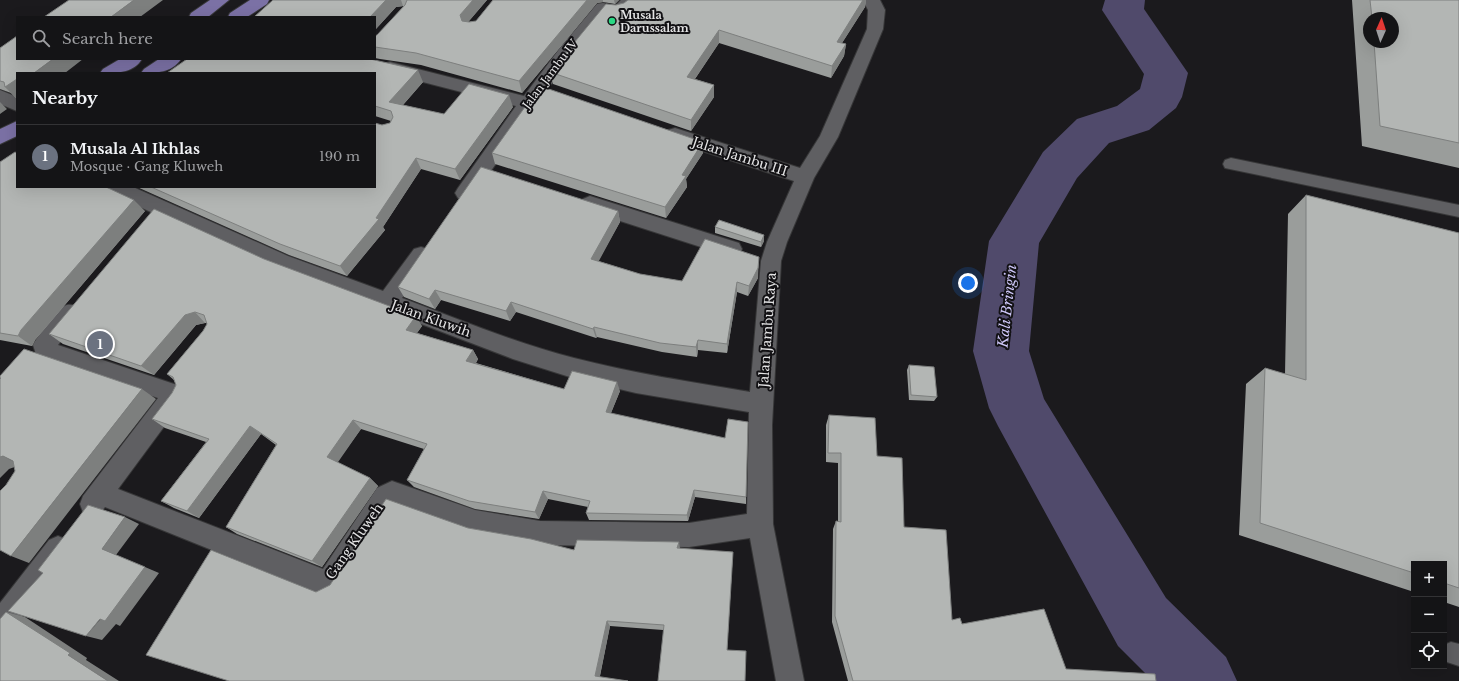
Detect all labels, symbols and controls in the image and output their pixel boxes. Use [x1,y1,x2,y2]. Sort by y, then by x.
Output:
place label: Musala Darussalam [620,8,689,35]
north arrow [1363,12,1399,48]
search box [16,16,376,60]
marker: Musala Darussalam [607,16,617,26]
icon: search [30,27,52,49]
text: Search here [62,29,153,48]
street label: Jalan Jambu IV [518,36,581,113]
text: Nearby [32,88,98,109]
street label: Jalan Jambu III [688,132,790,180]
text: Musala Al Ikhlas [70,139,200,158]
text: 1 [42,148,48,165]
text: 190 m [319,148,360,165]
text: Mosque · Gang Kluweh [70,158,223,175]
water label: Kali Bringin [994,263,1020,349]
street label: Jalan Jambu Raya [755,271,780,390]
your location [958,273,978,293]
street label: Jalan Kluwih [387,296,473,341]
pin: 1 [87,329,113,359]
street label: Gang Kluweh [322,500,387,583]
map controls [1411,561,1447,669]
button: + [1411,561,1447,597]
button: − [1411,597,1447,633]
button: locate [1411,633,1447,669]

